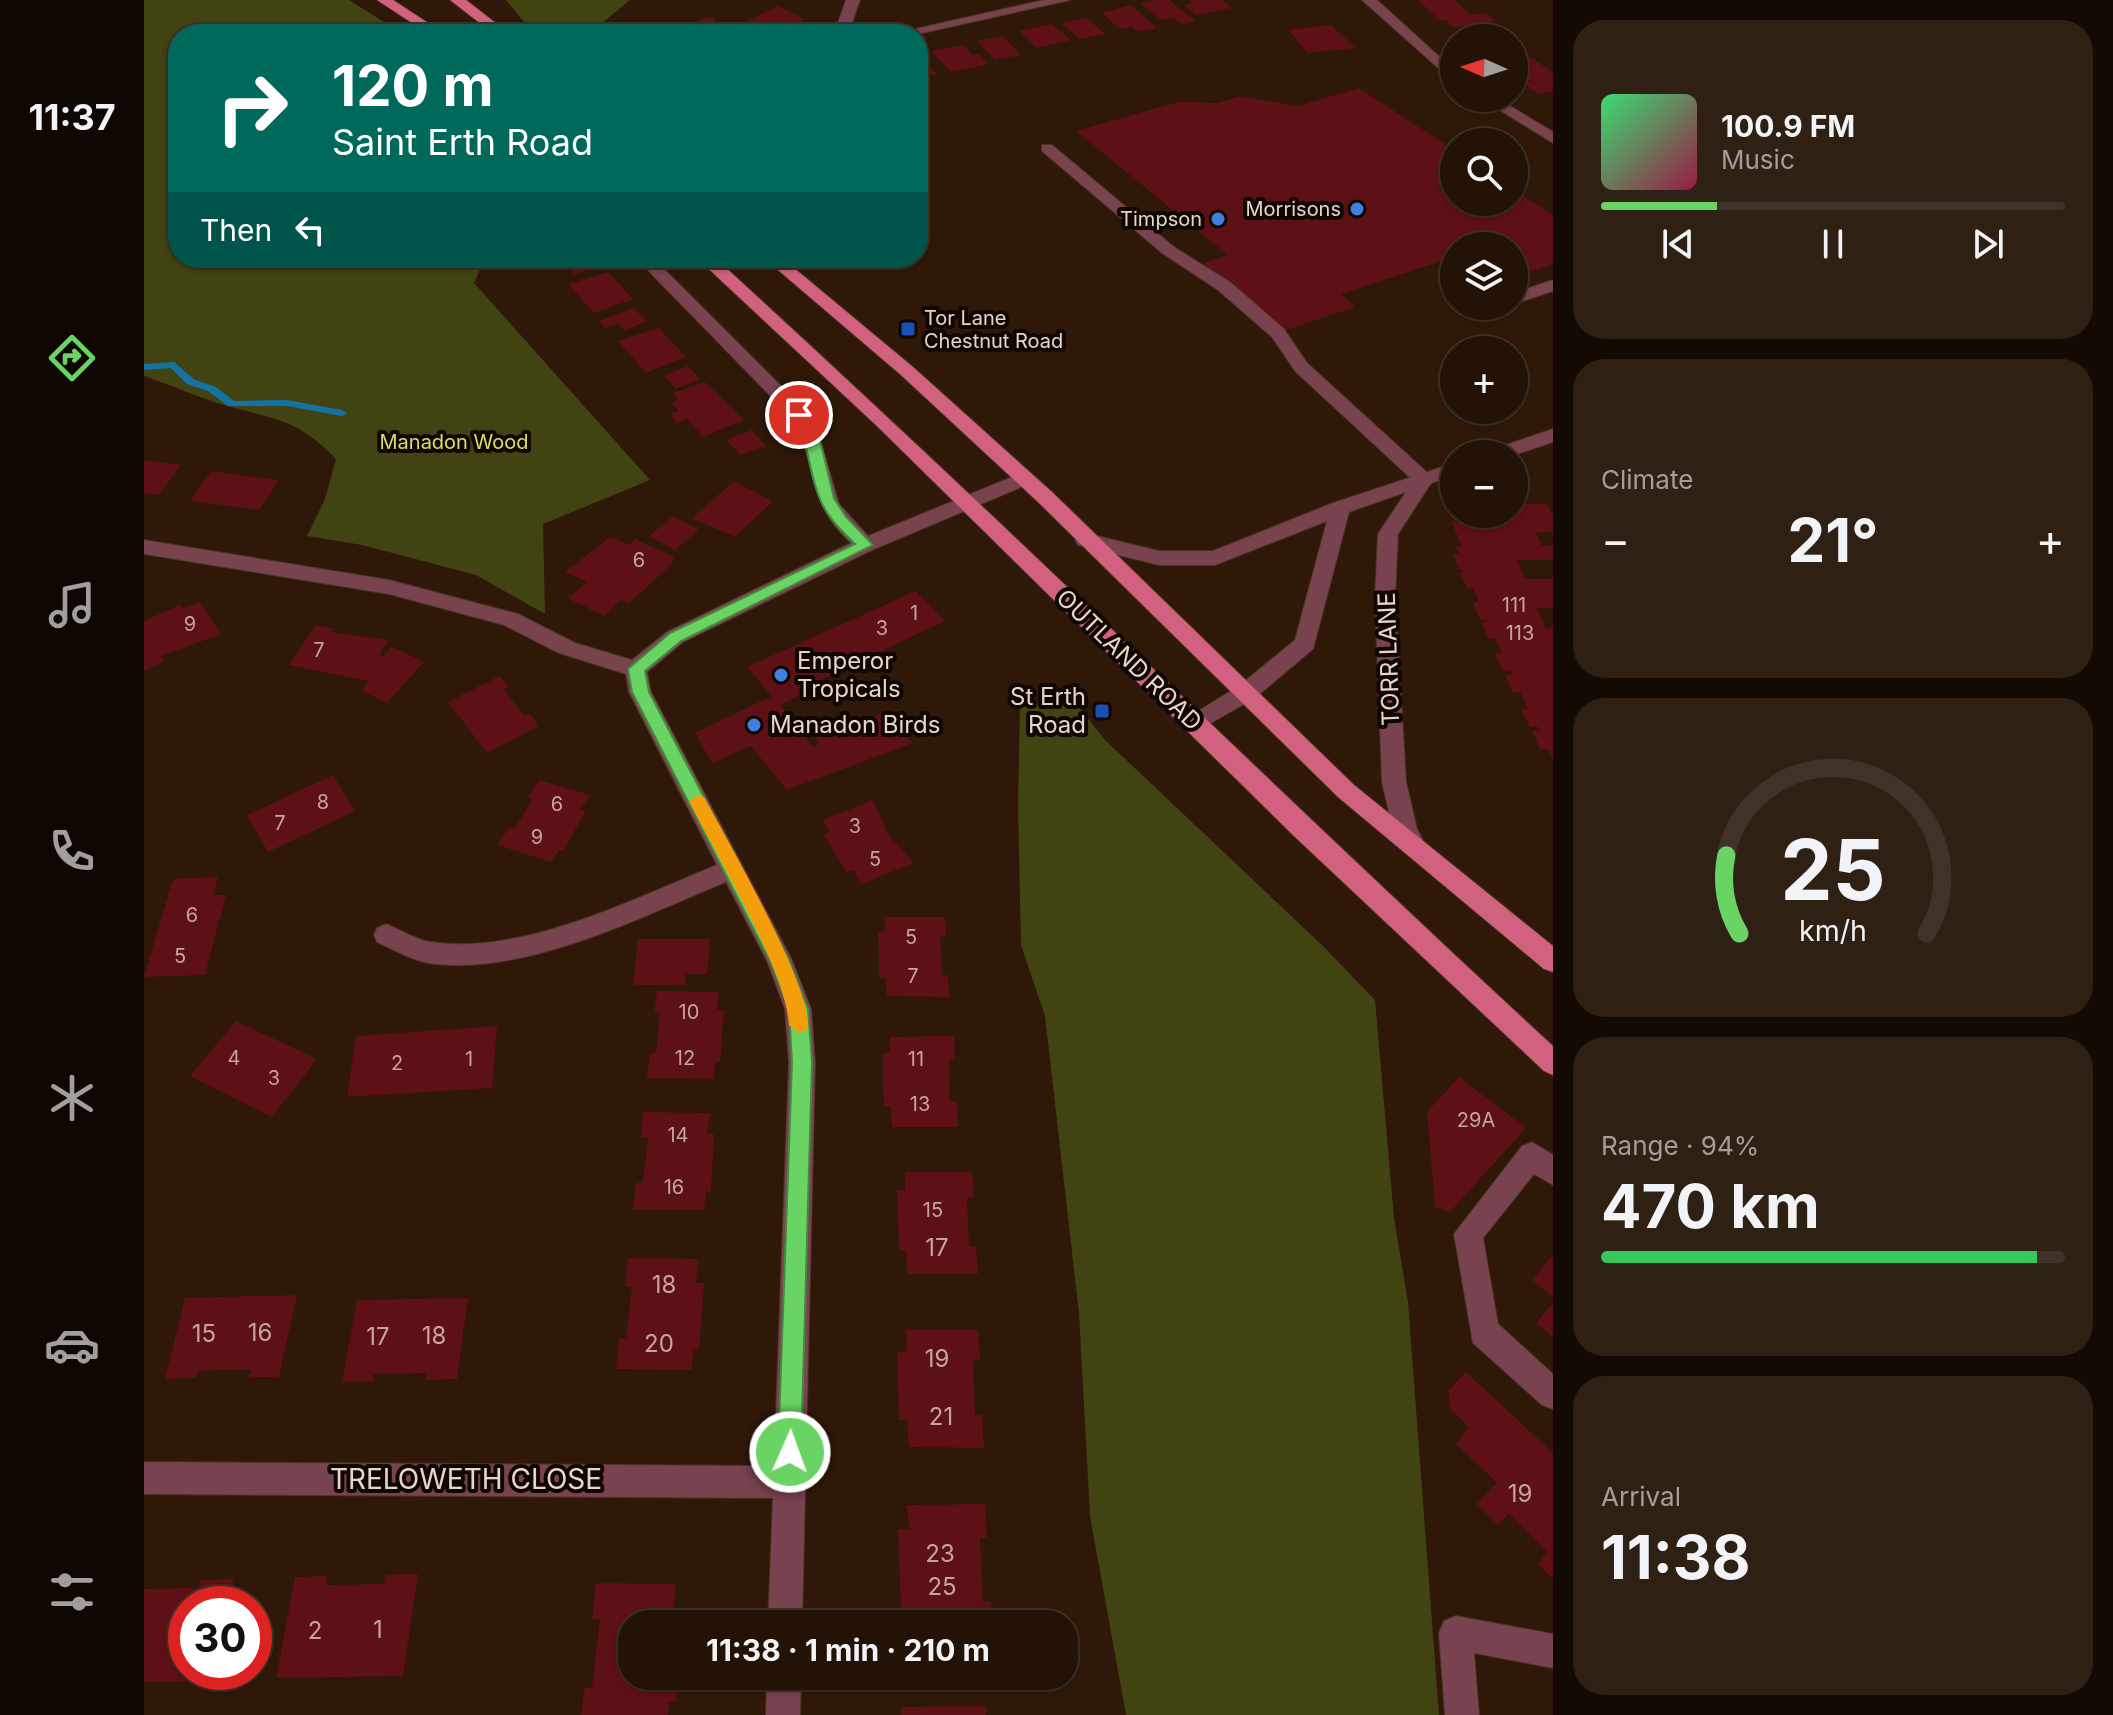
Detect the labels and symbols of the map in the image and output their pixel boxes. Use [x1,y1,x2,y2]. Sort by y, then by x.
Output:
north arrow [1440,24,1528,112]
place label: Morrisons [1245,197,1341,221]
marker: Morrisons [1348,200,1366,218]
place label: Timpson [1120,207,1202,231]
marker: Timpson [1209,210,1227,228]
place label: Tor Lane Chestnut Road [924,306,1063,353]
marker: Tor Lane Chestnut Road [899,320,917,338]
pin [765,381,833,449]
park label: Manadon Wood [380,430,528,454]
house number: 6 [633,548,645,572]
street label: OUTLAND ROAD [1051,583,1208,736]
street label: TORR LANE [1372,592,1405,726]
house number: 111 [1502,593,1526,617]
house number: 1 [910,601,918,625]
house number: 9 [184,612,196,636]
house number: 3 [876,616,888,640]
house number: 113 [1506,621,1534,645]
house number: 7 [313,638,325,662]
place label: Emperor Tropicals [797,646,901,703]
marker: Emperor Tropicals [772,666,790,684]
place label: St Erth Road [1010,682,1086,739]
marker: St Erth Road [1093,702,1111,720]
place label: Manadon Birds [770,710,940,739]
marker: Manadon Birds [745,716,763,734]
house number: 8 [317,790,329,814]
house number: 6 [551,792,563,816]
house number: 7 [274,811,286,835]
house number: 3 [849,814,861,838]
house number: 9 [531,825,543,849]
house number: 5 [869,847,881,871]
house number: 6 [186,903,198,927]
house number: 5 [905,925,917,949]
house number: 5 [174,944,186,968]
house number: 7 [907,964,919,988]
house number: 10 [679,1000,699,1024]
house number: 4 [228,1046,240,1070]
house number: 12 [675,1046,695,1070]
house number: 1 [465,1047,473,1071]
house number: 11 [908,1047,924,1071]
house number: 2 [391,1051,403,1075]
house number: 3 [268,1066,280,1090]
house number: 13 [910,1092,930,1116]
house number: 29A [1457,1108,1495,1132]
house number: 14 [667,1123,689,1147]
house number: 16 [664,1175,684,1199]
house number: 15 [923,1198,943,1222]
house number: 17 [925,1233,949,1262]
house number: 18 [652,1270,676,1299]
house number: 16 [248,1318,272,1347]
house number: 15 [192,1319,216,1348]
house number: 18 [422,1321,446,1350]
house number: 17 [366,1322,390,1351]
house number: 20 [644,1329,674,1358]
house number: 19 [925,1344,949,1373]
house number: 21 [929,1402,953,1431]
position arrow [748,1410,832,1494]
street label: TRELOWETH CLOSE [330,1462,602,1496]
house number: 19 [1508,1479,1532,1508]
house number: 23 [925,1539,955,1568]
house number: 25 [927,1572,957,1601]
speed limit sign: 30 [168,1586,272,1690]
house number: 1 [373,1615,383,1644]
house number: 2 [308,1616,322,1645]

